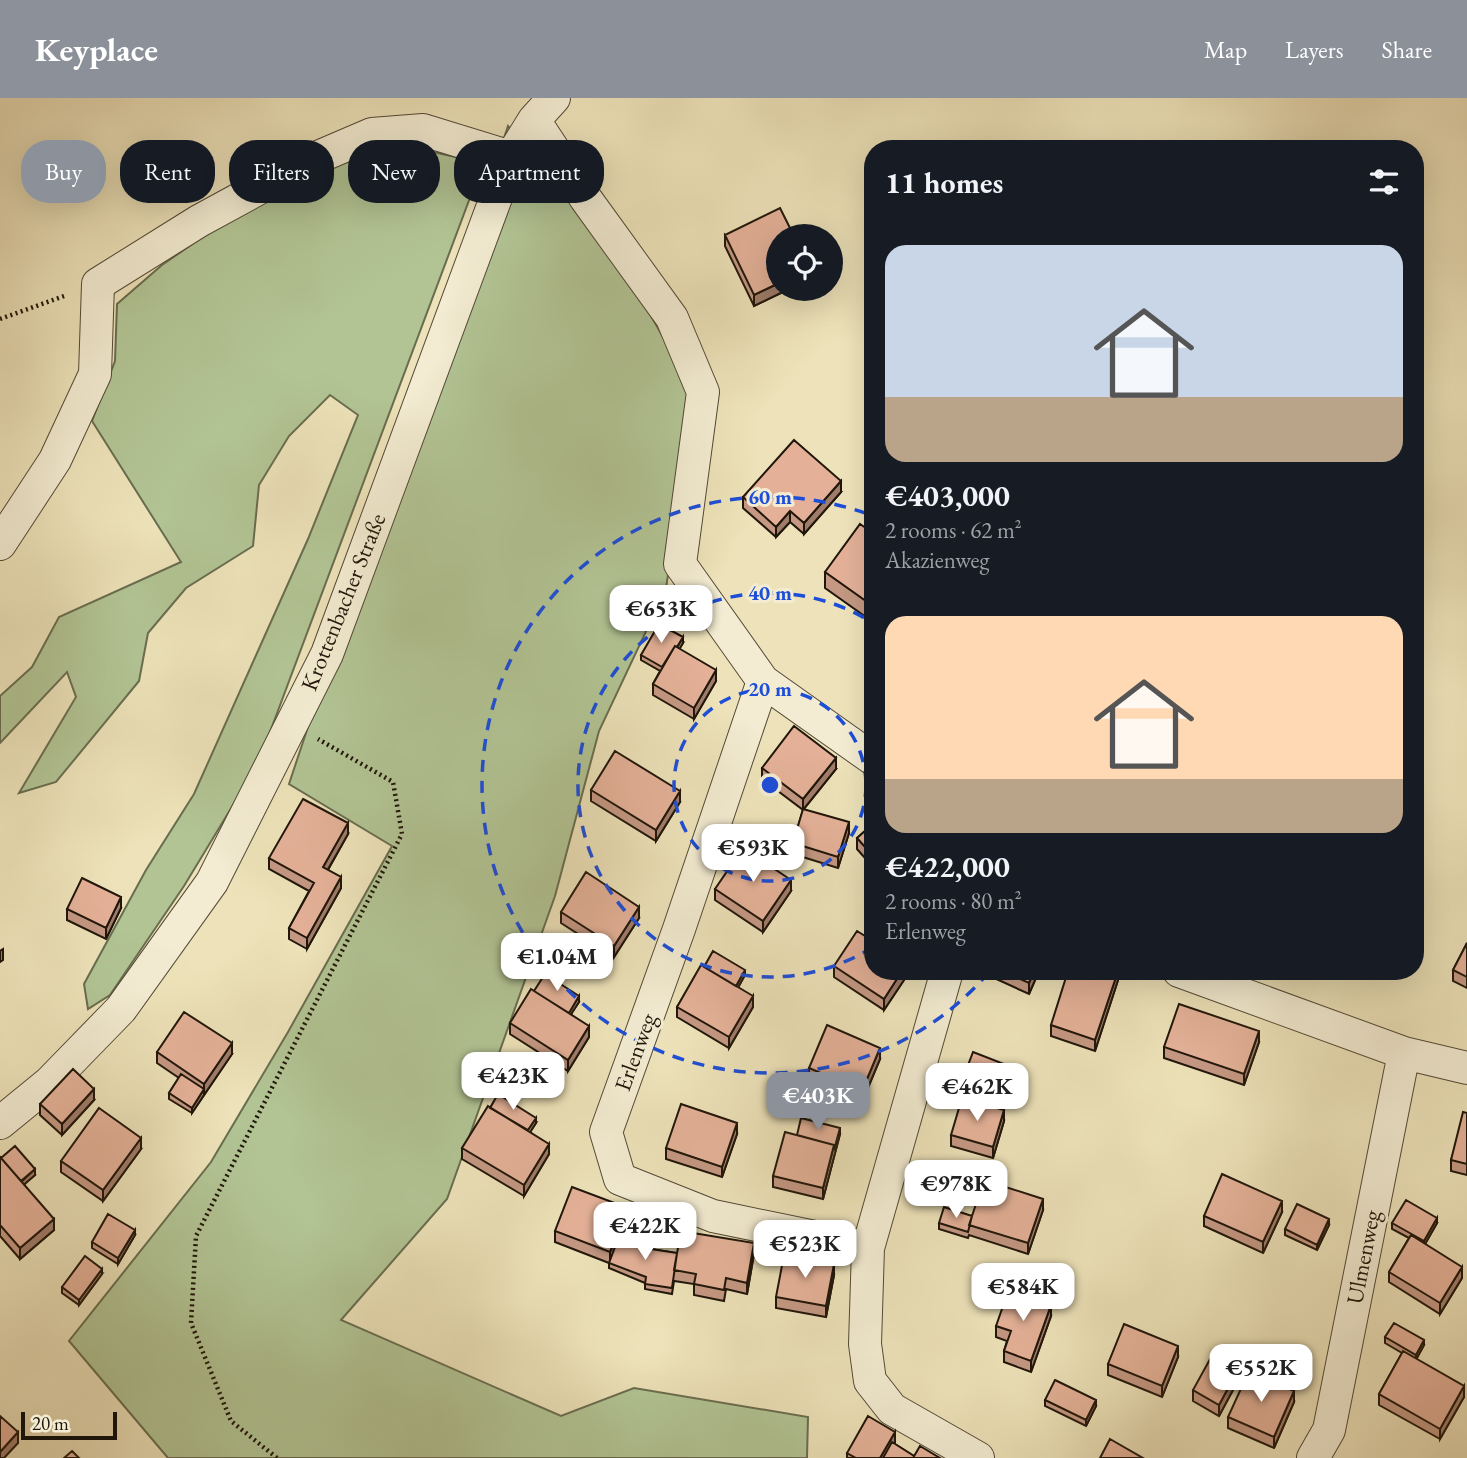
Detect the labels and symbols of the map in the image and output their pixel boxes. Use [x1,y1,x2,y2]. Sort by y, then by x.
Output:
text: 60 m [748,483,792,510]
street label: Krottenbacher Straße [294,509,392,695]
text: 40 m [748,579,792,606]
pin: €653K [612,586,710,645]
text: 20 m [748,675,792,702]
centre of rings [758,773,782,797]
pin: €593K [704,824,802,884]
pin: €1.04M [500,934,614,993]
street label: Erlenweg [607,1008,663,1095]
pin: €423K [464,1052,562,1112]
pin: €462K [928,1063,1026,1123]
pin: €403K [769,1072,867,1132]
pin: €978K [907,1160,1005,1220]
pin: €422K [596,1202,694,1262]
street label: Ulmenweg [1339,1206,1387,1307]
pin: €523K [756,1220,854,1280]
pin: €584K [974,1264,1072,1323]
pin: €552K [1212,1344,1310,1404]
scale bar [21,1409,117,1441]

